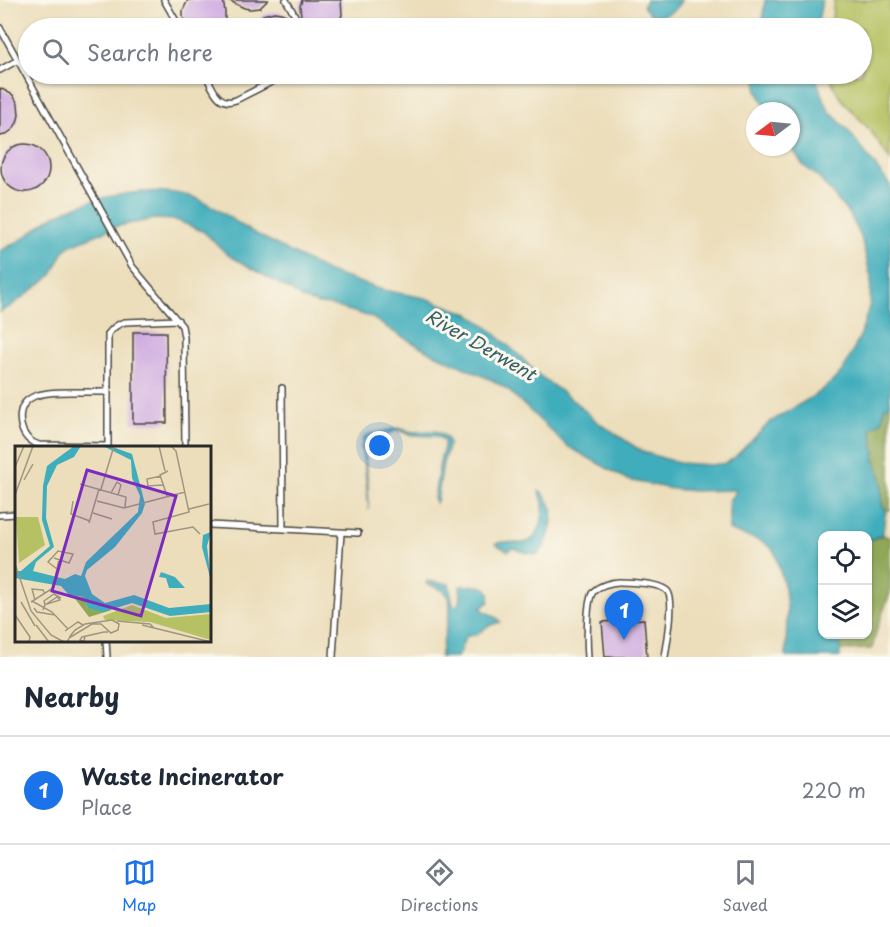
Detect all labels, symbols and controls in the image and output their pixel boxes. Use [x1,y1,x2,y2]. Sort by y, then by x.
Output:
search box [18,18,872,84]
icon: search [39,35,72,68]
text: Search here [87,35,213,68]
north arrow [746,102,800,156]
water label: River Derwent [421,302,543,388]
your location [365,431,394,460]
inset map [15,446,212,642]
map controls [818,531,872,639]
button: locate [818,531,872,585]
button: layers [818,585,872,639]
pin: 1 [604,590,644,640]
text: Nearby [24,677,119,716]
text: Waste Incinerator [81,759,284,792]
text: 1 [39,775,48,805]
text: 220 m [802,775,866,805]
text: Place [81,792,132,822]
tab: Map [122,856,156,916]
tab: Directions [400,856,478,916]
tab: Saved [722,856,768,916]

